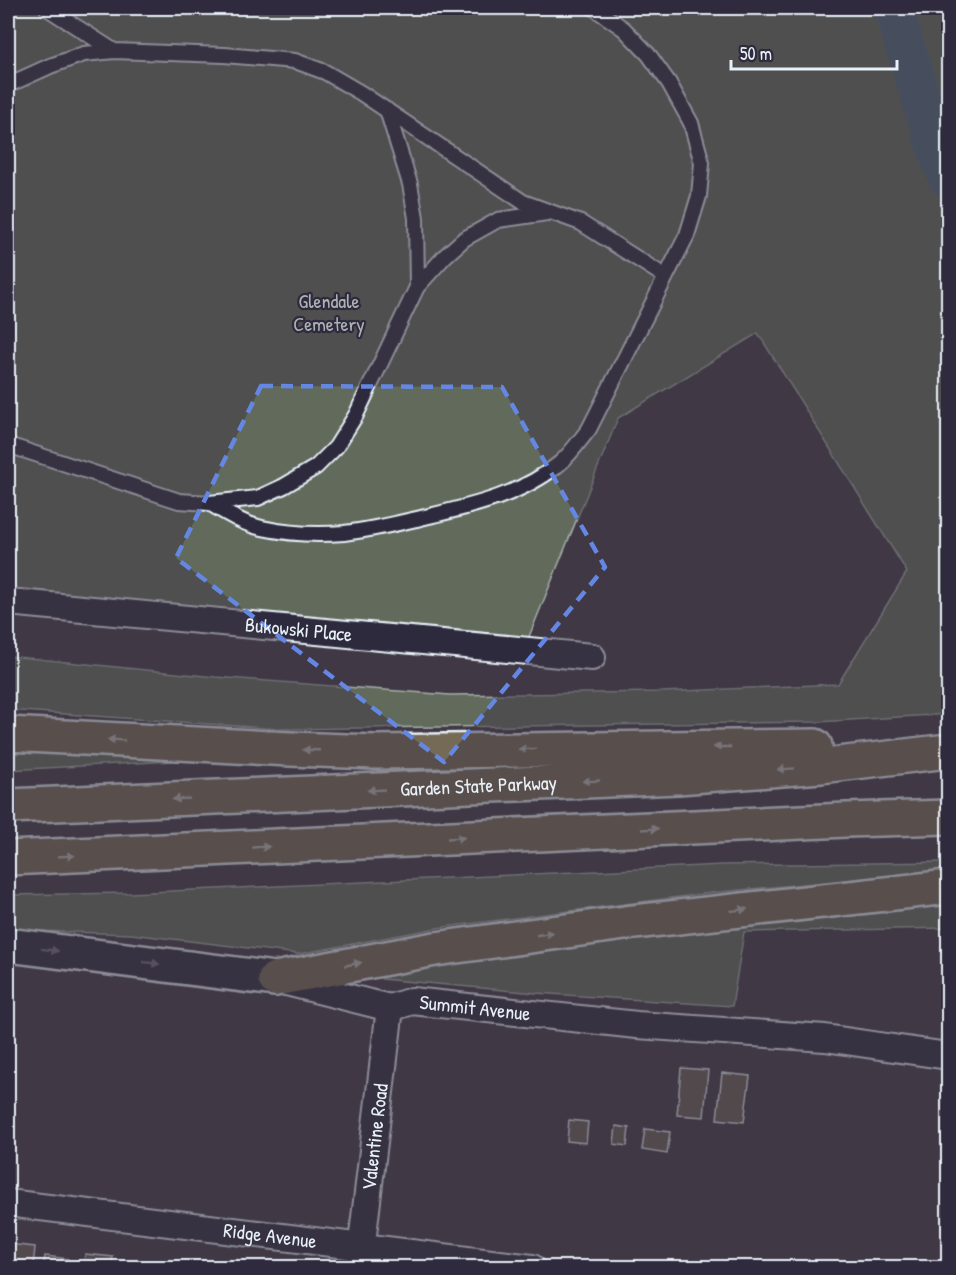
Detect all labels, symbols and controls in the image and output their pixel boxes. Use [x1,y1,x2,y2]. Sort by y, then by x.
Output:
scale bar [731,33,898,71]
text: 50 m [740,41,772,66]
park label: Glendale Cemetery [293,287,365,337]
street label: Bukowski Place [244,610,354,647]
one-way arrow [107,736,126,745]
one-way arrow [713,742,732,752]
one-way arrow [518,744,537,754]
one-way arrow [302,745,321,755]
one-way arrow [776,764,795,773]
street label: Garden State Parkway [400,768,558,802]
one-way arrow [582,776,601,785]
one-way arrow [366,786,385,795]
one-way arrow [171,794,190,803]
one-way arrow [641,824,660,833]
one-way arrow [446,833,465,842]
one-way arrow [251,842,270,851]
one-way arrow [56,851,75,860]
one-way arrow [729,905,748,914]
one-way arrow [536,929,555,938]
one-way arrow [41,946,60,955]
one-way arrow [141,959,160,968]
one-way arrow [343,959,362,968]
street label: Summit Avenue [418,988,532,1027]
street label: Valentine Road [354,1082,394,1192]
street label: Ridge Avenue [222,1216,318,1254]

